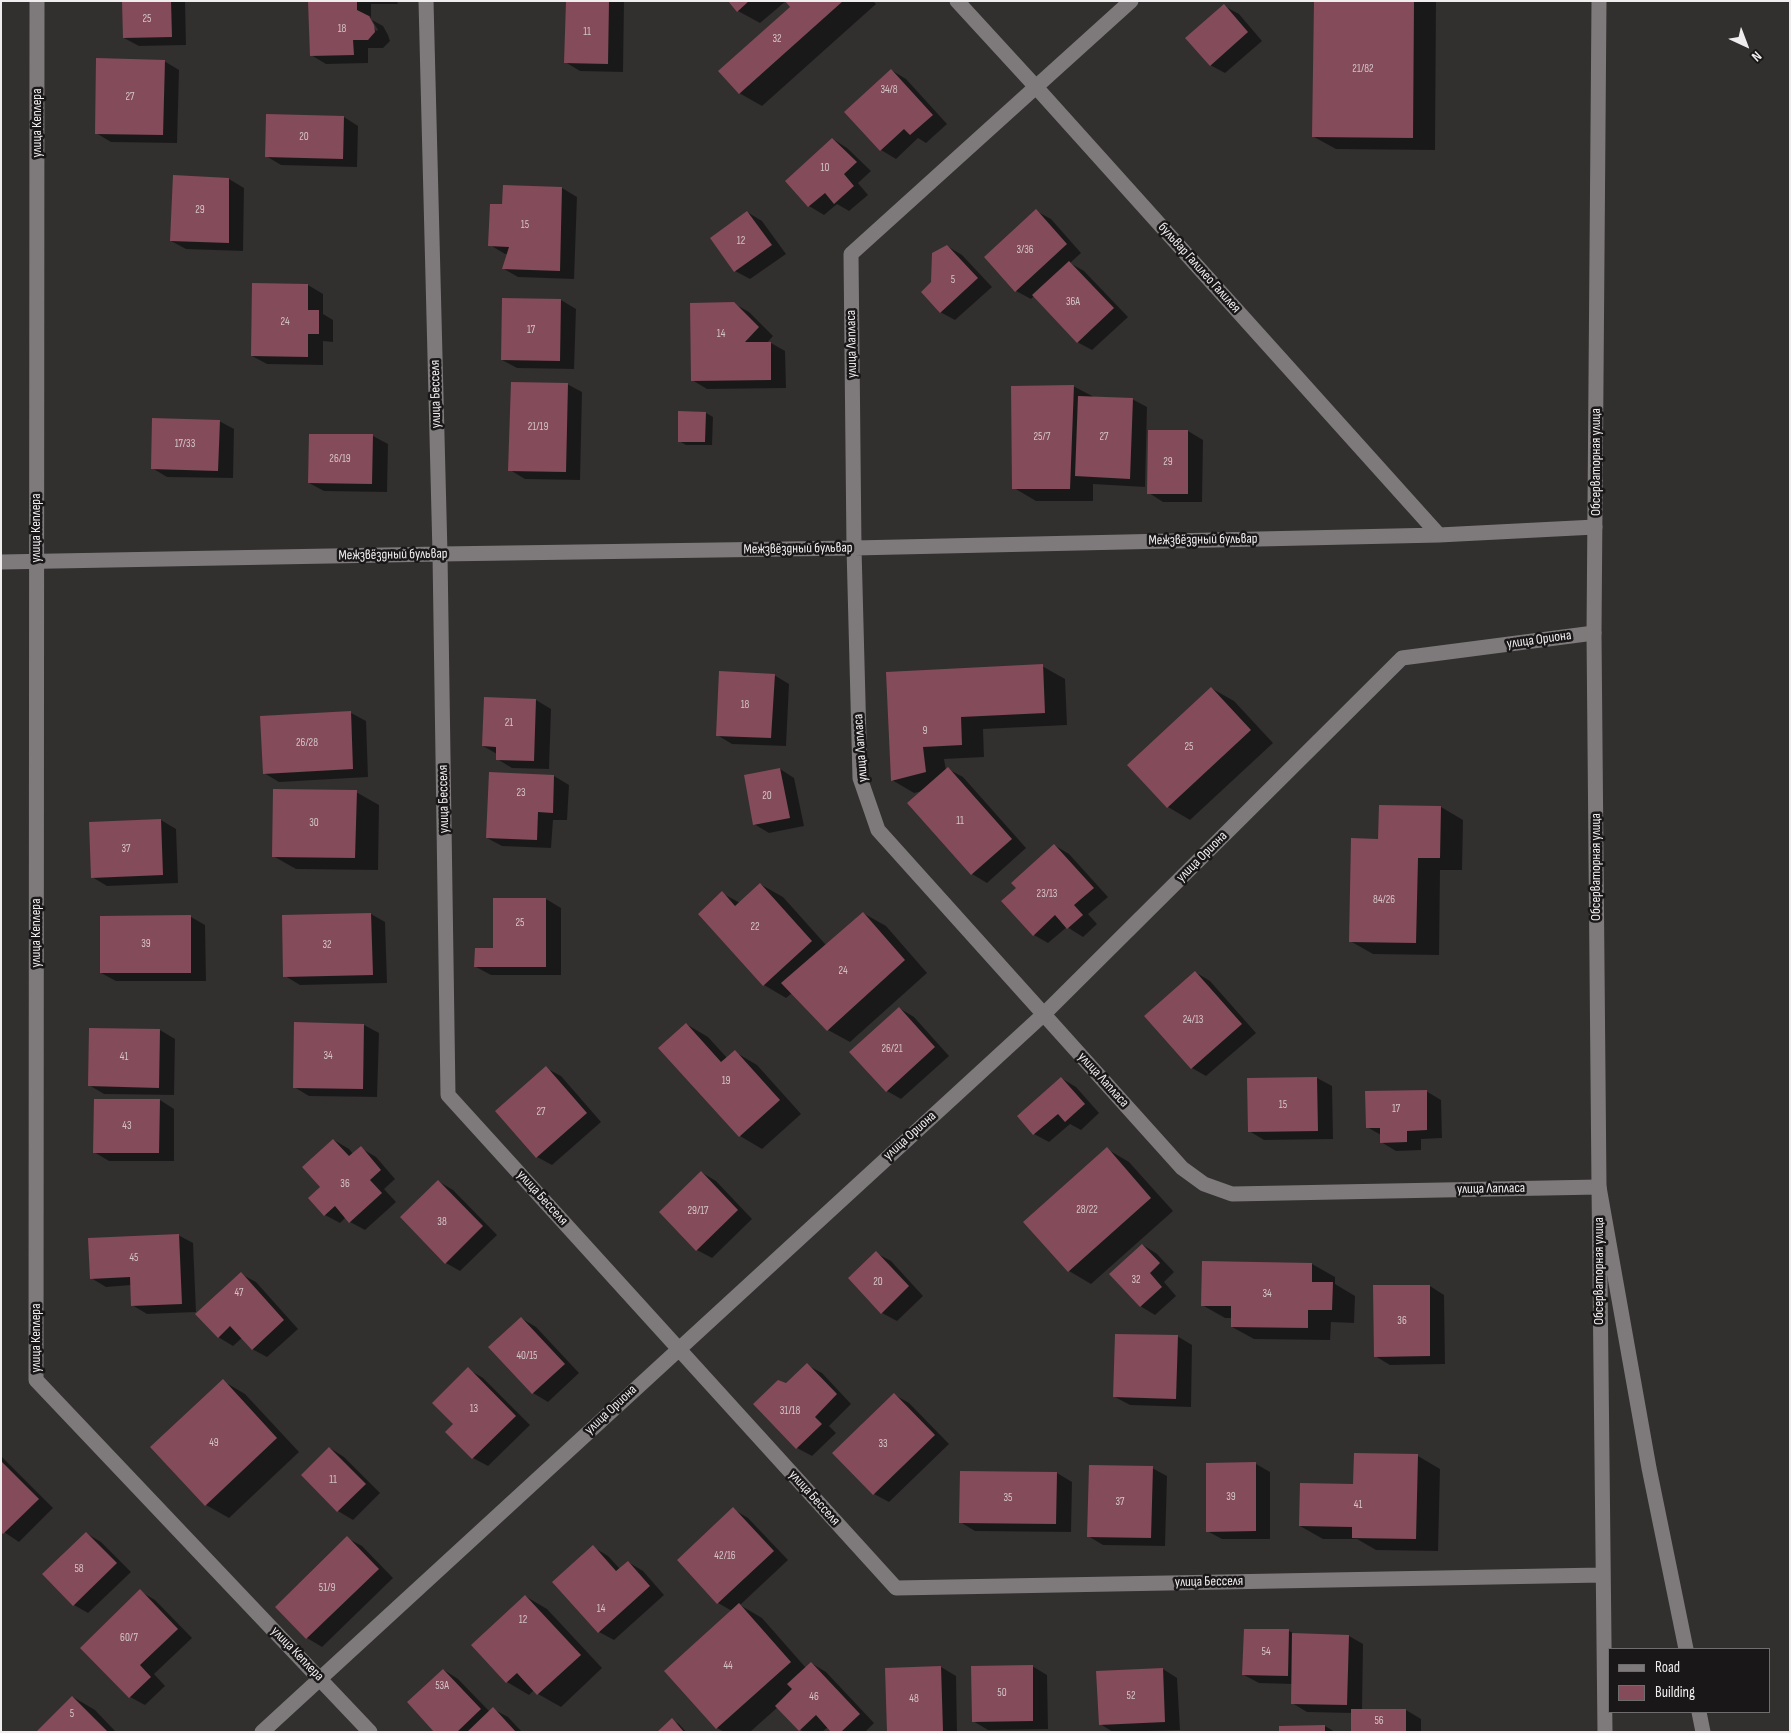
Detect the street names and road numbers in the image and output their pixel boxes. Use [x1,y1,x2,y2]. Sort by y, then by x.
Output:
street label: улица Кеплера [29,88,45,158]
street label: бульвар Галилео Галилея [1154,219,1244,317]
street label: улица Лапласа [843,310,861,378]
street label: улица Бесселя [427,360,445,428]
street label: Обсерваторная улица [1588,408,1604,516]
street label: улица Кеплера [28,493,44,563]
street label: Межзвёздный бульвар [1148,531,1258,549]
street label: Межзвёздный бульвар [743,540,853,558]
street label: Межзвёздный бульвар [338,546,448,564]
street label: улица Ориона [1506,627,1572,653]
street label: улица Лапласа [850,713,872,783]
street label: улица Бесселя [435,765,453,833]
street label: Обсерваторная улица [1588,813,1604,921]
street label: улица Ориона [1173,828,1231,886]
street label: улица Кеплера [28,898,44,968]
street label: улица Лапласа [1074,1049,1132,1111]
street label: улица Ориона [880,1108,940,1164]
street label: улица Бесселя [513,1167,571,1229]
street label: улица Лапласа [1457,1180,1525,1198]
street label: Обсерваторная улица [1591,1217,1607,1325]
street label: улица Кеплера [28,1303,44,1373]
street label: улица Ориона [581,1382,641,1438]
street label: улица Бесселя [785,1467,843,1529]
street label: улица Бесселя [1175,1573,1243,1591]
street label: улица Кеплера [267,1623,327,1685]

